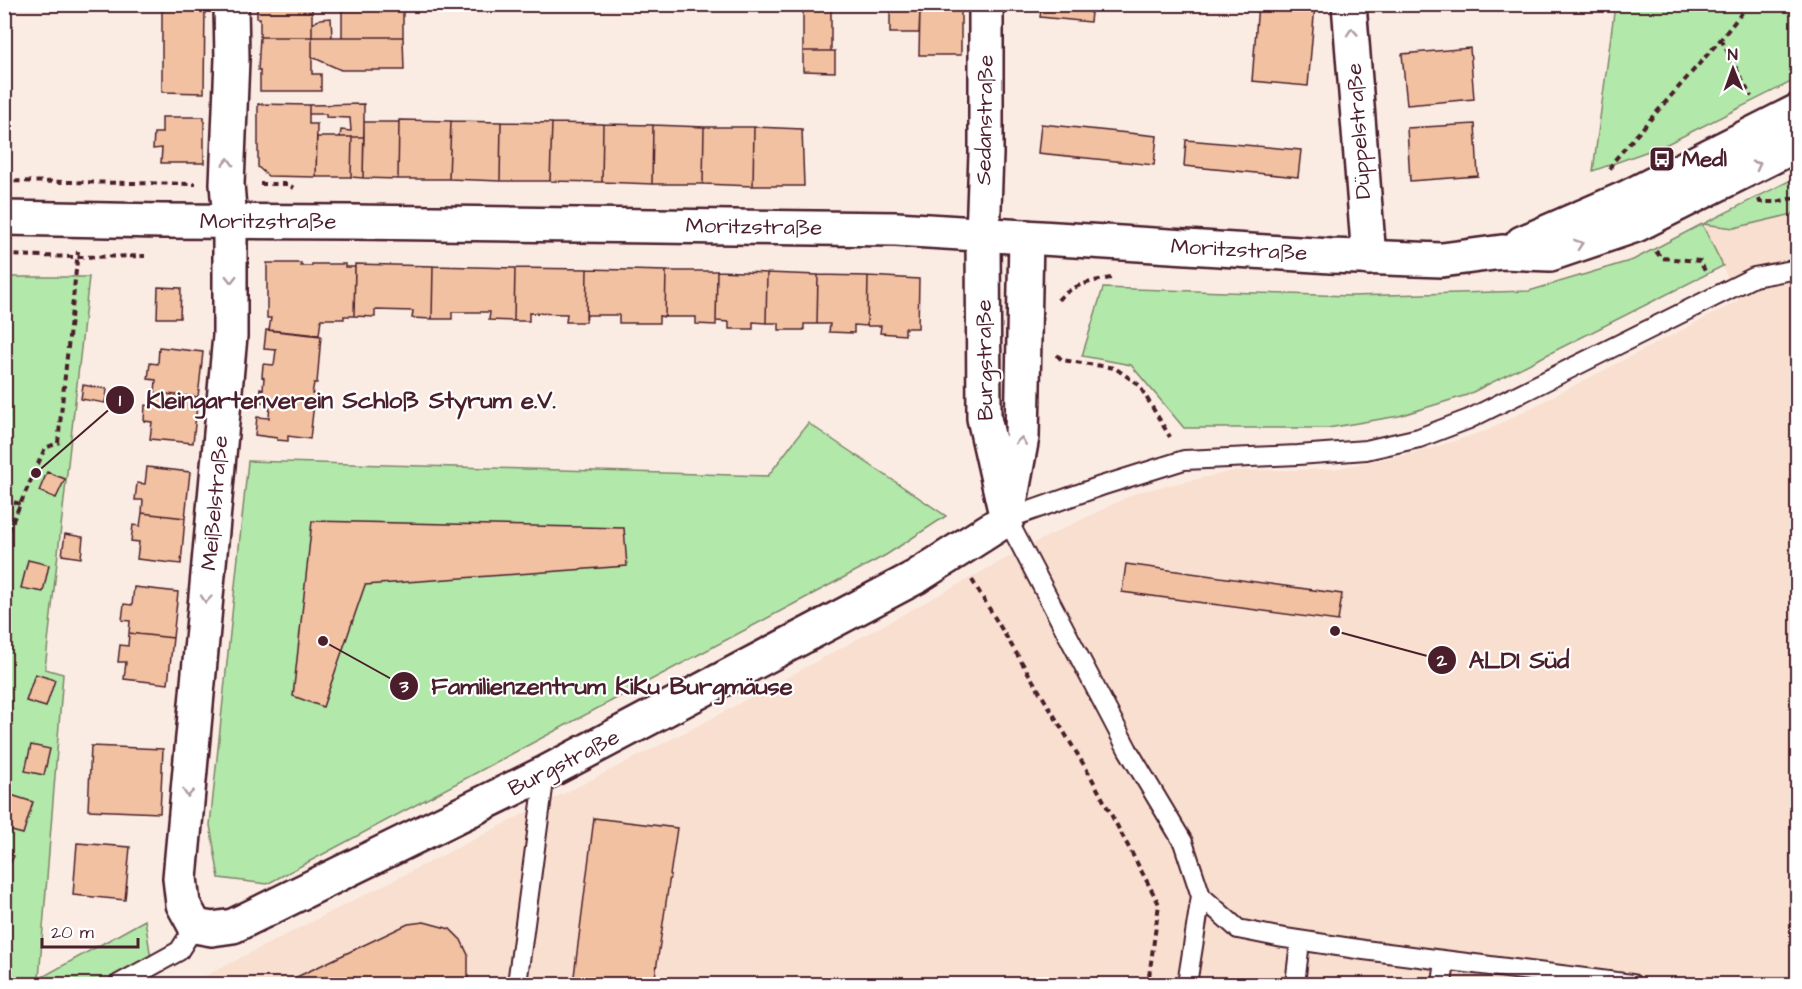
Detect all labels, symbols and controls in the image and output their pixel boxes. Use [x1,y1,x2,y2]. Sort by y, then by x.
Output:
one-way arrow [1345,28,1358,37]
north arrow [1703,39,1763,99]
text: N [1728,44,1738,66]
street label: Sedanstraße [968,54,1002,185]
street label: Düppelstraße [1339,62,1379,200]
bus stop icon: Medl [1647,144,1677,174]
place label: Medl [1682,144,1727,175]
one-way arrow [221,158,234,167]
one-way arrow [1751,161,1761,172]
street label: Moritzstraße [200,206,336,237]
street label: Moritzstraße [685,210,823,244]
street label: Moritzstraße [1170,231,1308,269]
one-way arrow [1573,239,1584,252]
one-way arrow [225,275,237,284]
street label: Burgstraße [968,299,1003,421]
callout: Kleingartenverein Schloß Styrum e.V. [105,379,568,421]
text: Kleingartenverein Schloß Styrum e.V. [146,384,556,420]
text: 1 [119,388,122,413]
street label: Meißelstraße [194,434,236,572]
one-way arrow [1014,436,1026,445]
one-way arrow [200,594,213,603]
callout: ALDI Süd [1427,639,1582,681]
text: ALDI Süd [1469,644,1570,678]
text: 2 [1436,648,1448,673]
callout: Familienzentrum KiKu Burgmäuse [389,665,804,707]
text: Familienzentrum KiKu Burgmäuse [431,670,793,705]
text: 3 [398,674,409,699]
street label: Burgstraße [503,722,626,805]
one-way arrow [182,789,195,798]
scale bar [42,911,138,949]
text: 20 m [51,920,94,945]

